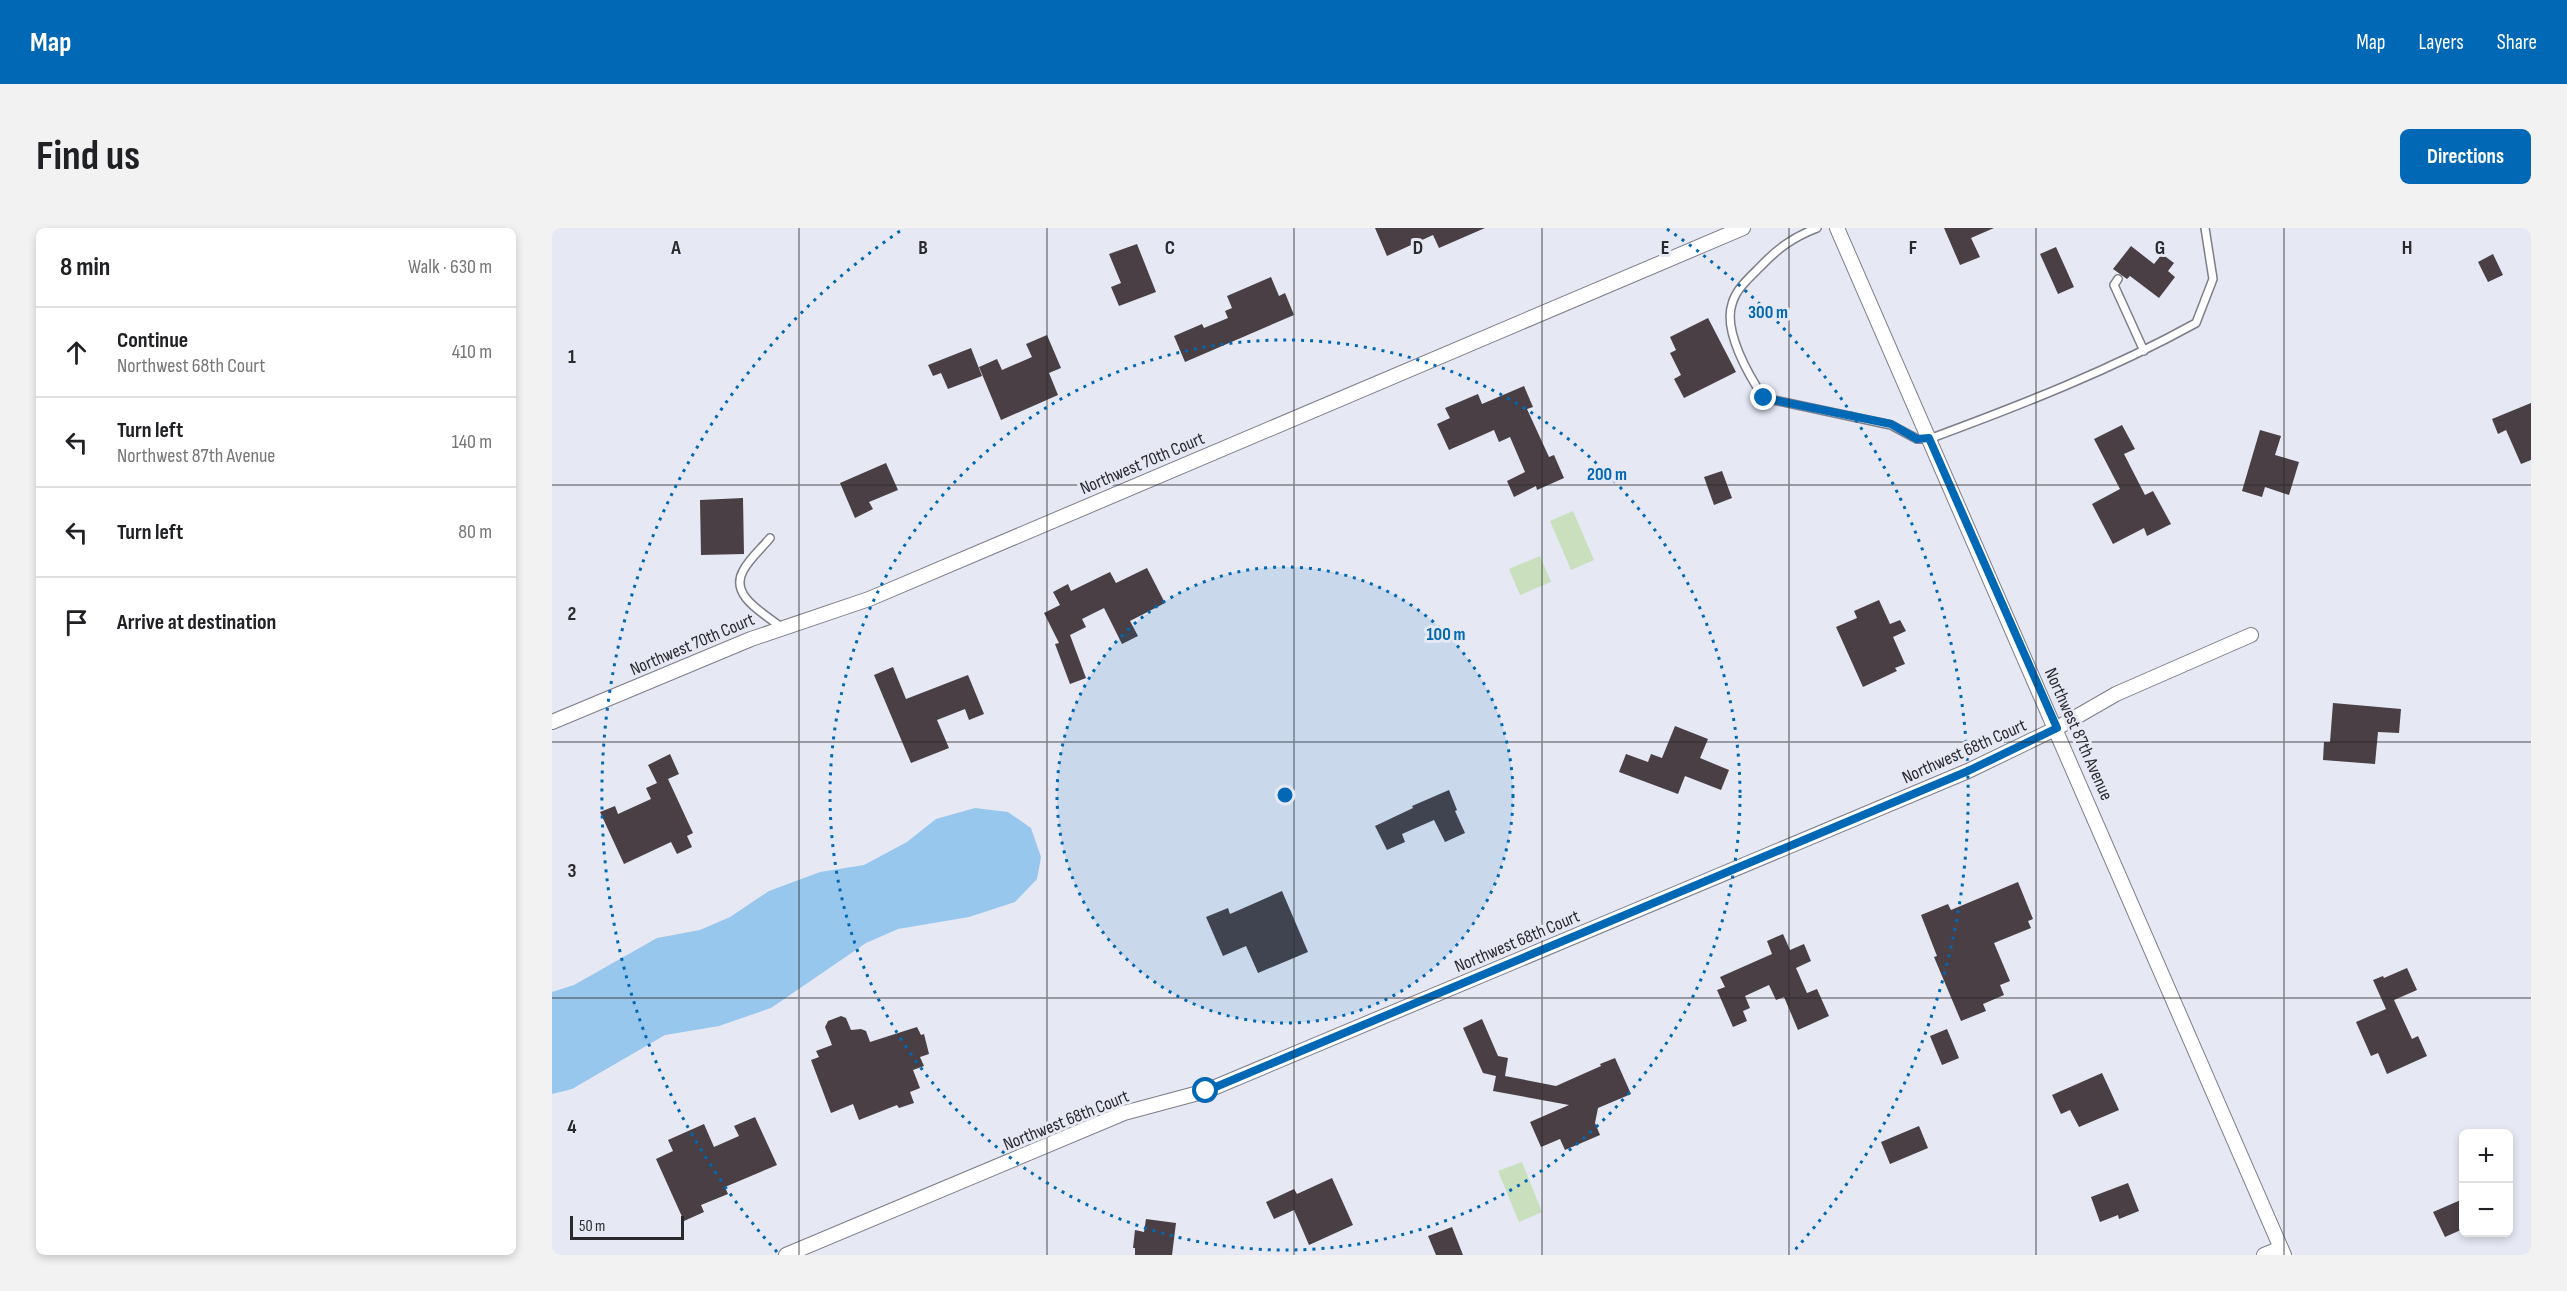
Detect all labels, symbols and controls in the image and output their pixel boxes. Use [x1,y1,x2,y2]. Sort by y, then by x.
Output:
text: Map [30,26,71,59]
text: Map [2356,30,2385,55]
text: Layers [2418,30,2464,55]
text: Share [2497,30,2537,55]
button: Directions [2400,129,2531,184]
text: Find us [36,131,140,182]
text: A [670,236,681,260]
text: B [918,236,928,260]
text: C [1165,236,1175,260]
text: D [1413,236,1423,260]
text: E [1661,236,1669,260]
text: F [1909,236,1917,260]
text: G [2155,236,2165,260]
text: H [2402,236,2412,260]
text: 8 min [60,252,110,283]
text: Walk · 630 m [408,255,492,279]
text: 300 m [1748,302,1788,323]
text: Continue [117,327,188,354]
icon: ahead [60,336,93,369]
text: 410 m [452,340,492,364]
text: 1 [568,345,576,369]
text: Northwest 68th Court [117,354,265,378]
route end [1750,384,1776,410]
text: Turn left [117,417,183,444]
icon: left [60,426,93,459]
street label: Northwest 70th Court [1077,428,1208,499]
text: 140 m [452,430,492,454]
text: Northwest 87th Avenue [117,444,275,468]
text: 200 m [1587,464,1627,485]
icon: left [60,516,93,549]
text: Turn left [117,519,183,546]
text: 80 m [458,520,492,544]
text: 2 [568,602,576,626]
icon: arrive [60,606,93,639]
text: Arrive at destination [117,609,276,636]
street label: Northwest 70th Court [627,609,758,680]
text: 100 m [1427,624,1466,645]
street label: Northwest 87th Avenue [2040,665,2117,804]
street label: Northwest 68th Court [1899,714,2030,788]
centre of rings [1275,785,1295,805]
text: 3 [568,859,577,883]
street label: Northwest 68th Court [1452,906,1583,977]
route start [1192,1077,1218,1103]
street label: Northwest 68th Court [1000,1086,1133,1155]
text: 4 [567,1115,577,1139]
map controls [2459,1129,2513,1237]
button: + [2459,1129,2513,1183]
button: − [2459,1183,2513,1237]
scale bar [570,1213,684,1240]
text: 50 m [579,1217,605,1236]

